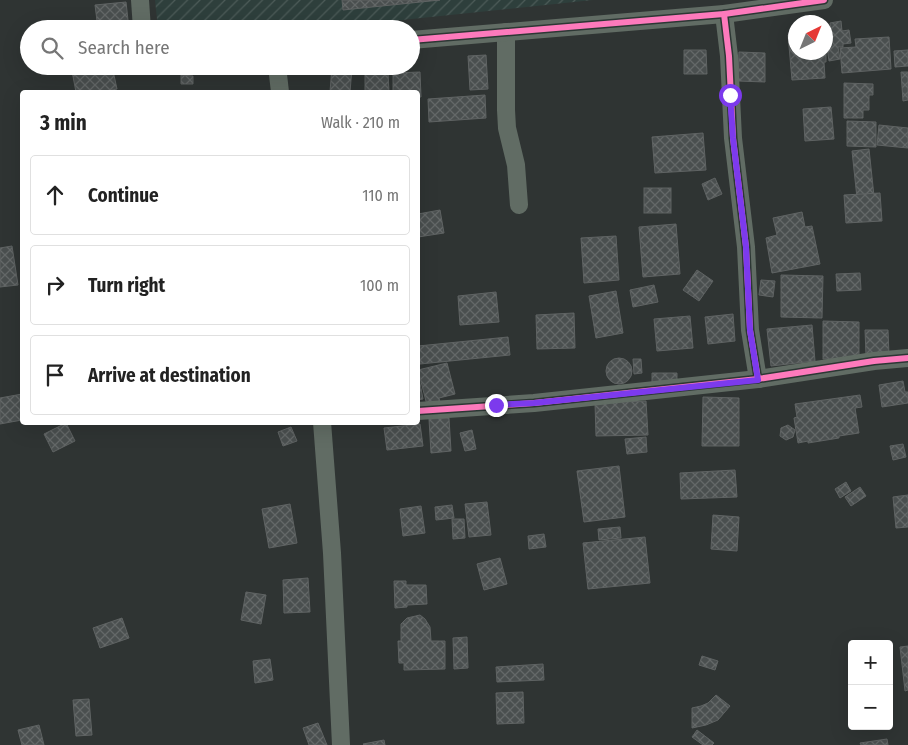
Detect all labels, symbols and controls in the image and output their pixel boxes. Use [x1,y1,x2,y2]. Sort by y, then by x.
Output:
north arrow [788,15,833,60]
search box [20,20,420,75]
icon: search [38,34,66,62]
text: Search here [78,36,170,59]
route start [719,84,742,107]
text: 3 min [40,110,87,136]
text: Walk · 210 m [321,113,400,132]
icon: ahead [41,181,69,209]
text: Continue [88,184,159,207]
text: 110 m [362,186,399,205]
icon: right [41,271,69,299]
text: Turn right [88,274,165,297]
text: 100 m [360,276,399,295]
icon: arrive [41,361,69,389]
text: Arrive at destination [88,364,251,387]
route end [485,394,508,417]
map controls [848,640,893,730]
button: + [848,640,893,685]
button: − [848,685,893,730]

